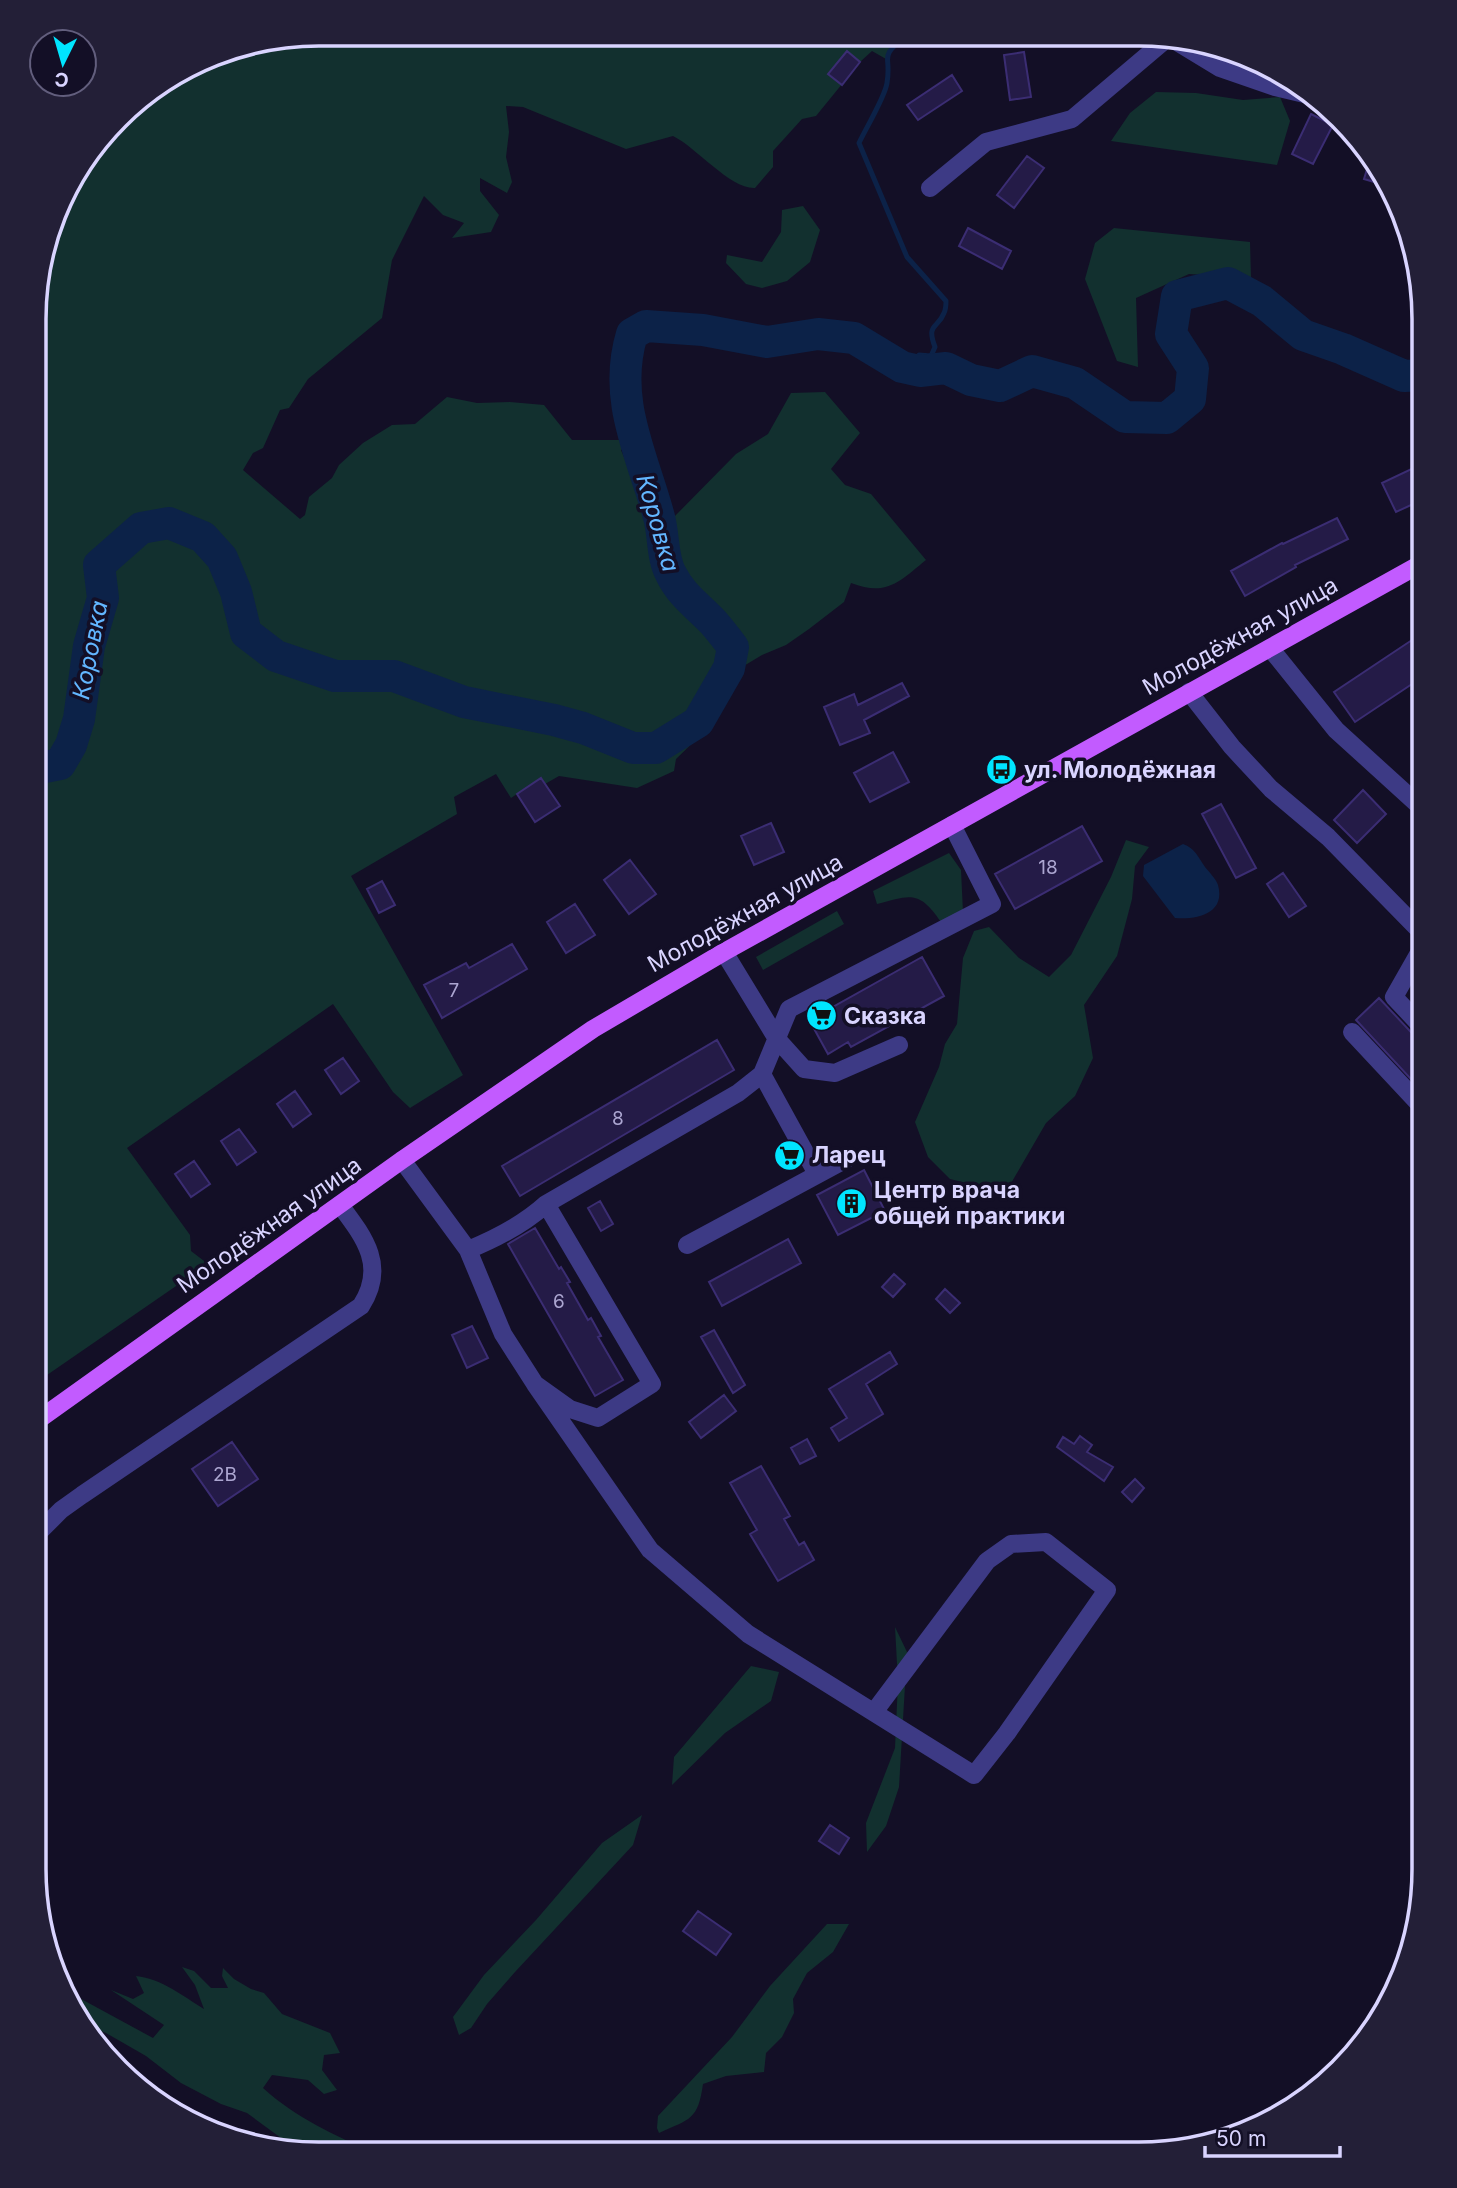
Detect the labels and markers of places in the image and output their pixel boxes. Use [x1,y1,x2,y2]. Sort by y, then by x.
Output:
bus stop icon: ул. Молодёжная [984,753,1018,787]
place label: ул. Молодёжная [1024,756,1216,784]
supermarket icon: Сказка [804,999,838,1033]
place label: Сказка [844,1002,926,1030]
supermarket icon: Ларец [772,1138,806,1172]
place label: Ларец [812,1141,886,1169]
place label: Центр врача общей практики [874,1176,1065,1230]
building icon: Центр врача общей практики [834,1186,868,1220]

